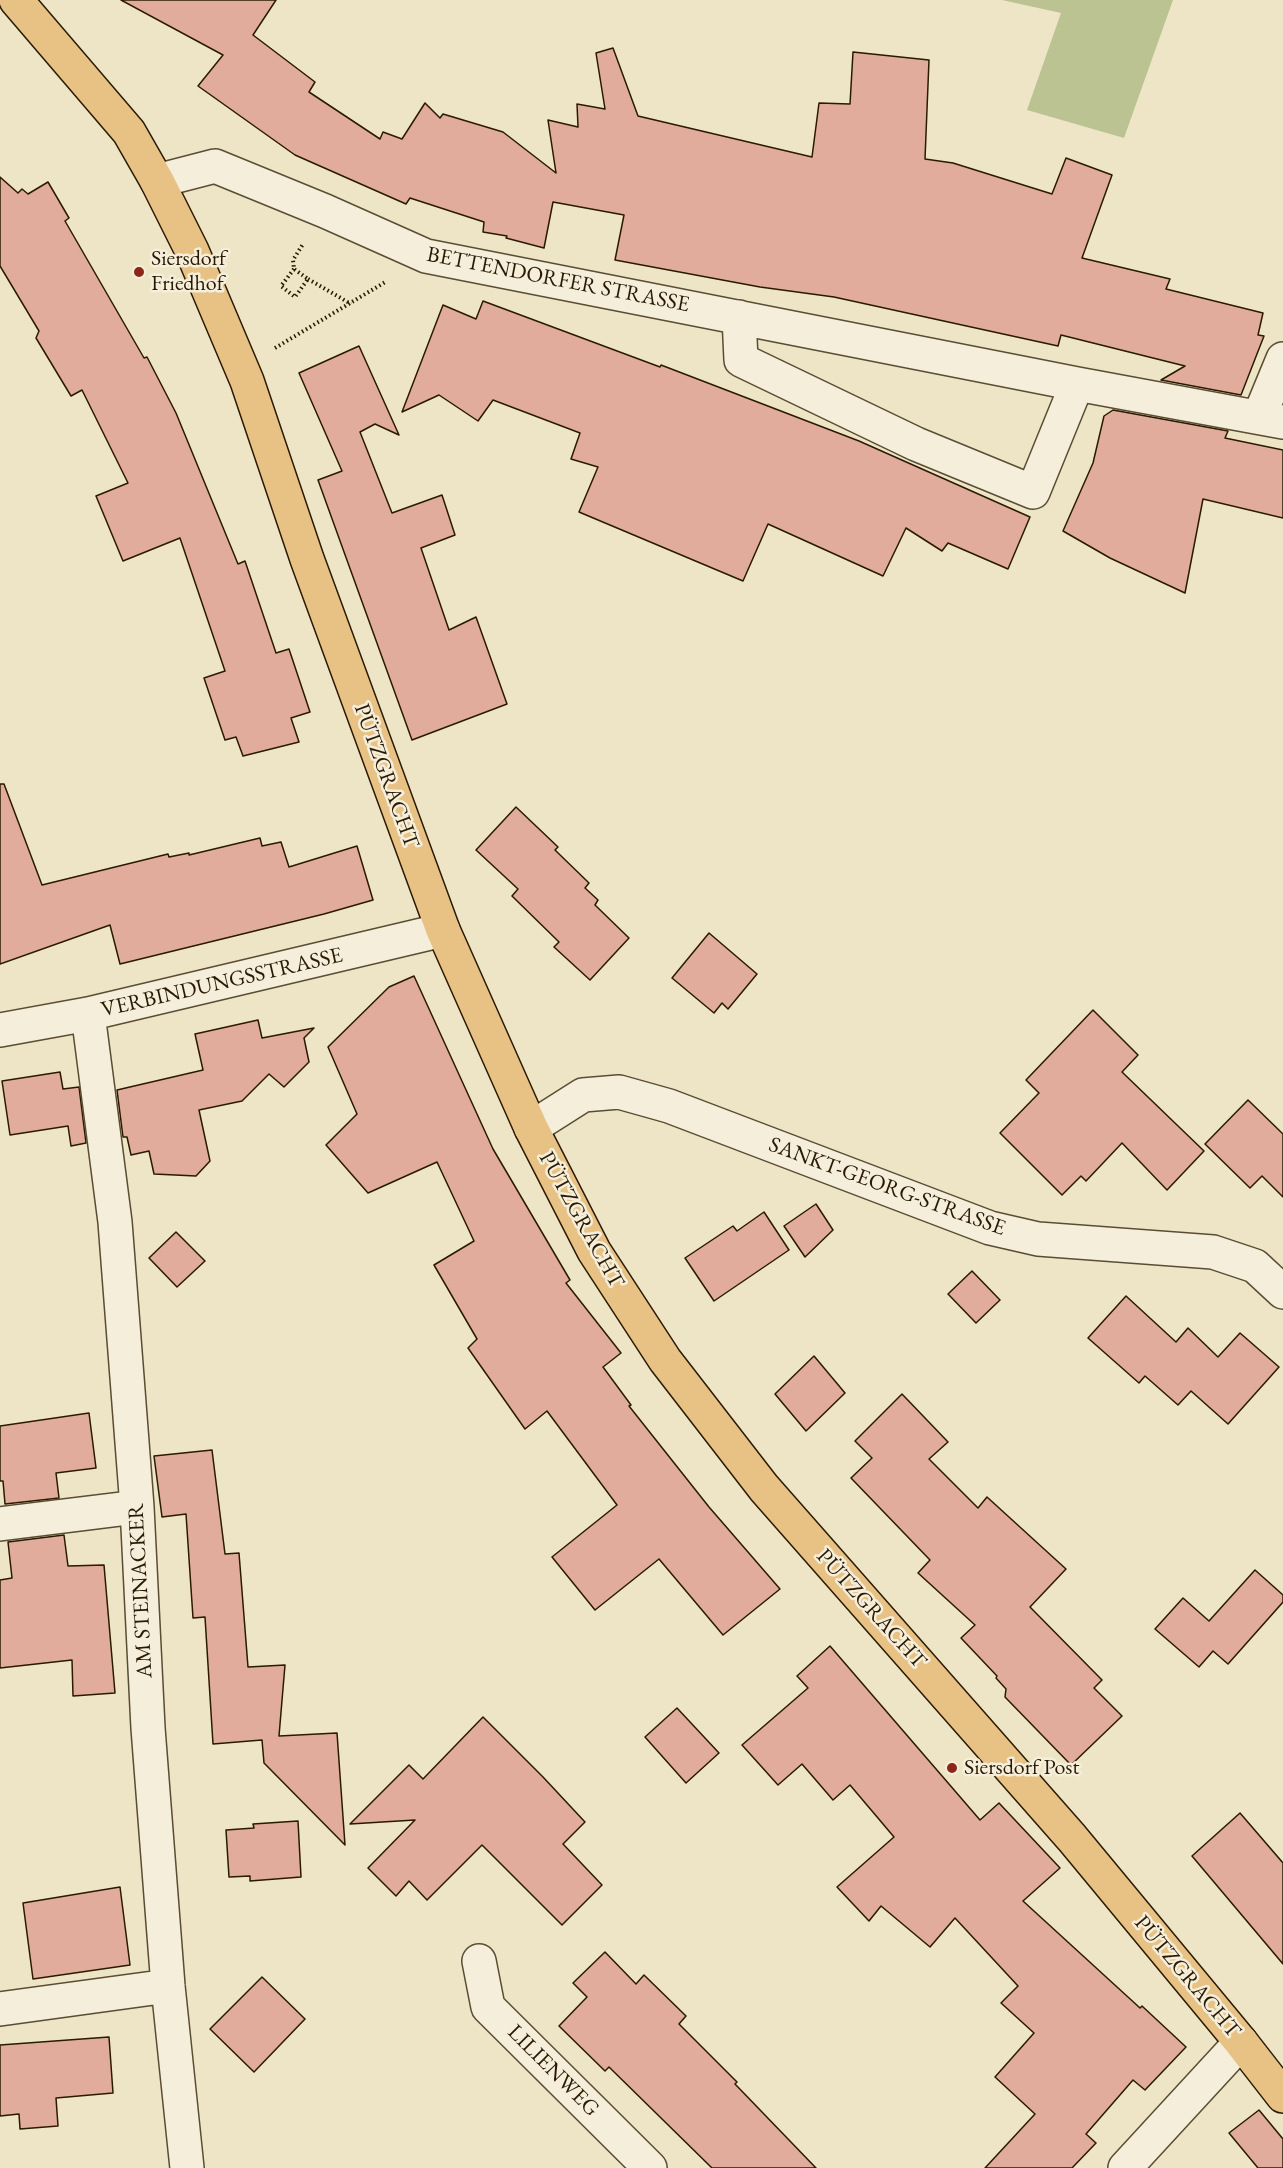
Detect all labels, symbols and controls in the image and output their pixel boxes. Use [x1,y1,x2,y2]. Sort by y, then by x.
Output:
street label: BETTENDORFER STRASSE [424,242,692,318]
place label: Siersdorf Friedhof [151,246,226,298]
marker: Siersdorf Friedhof [132,265,146,279]
street label: PÜTZGRACHT [348,700,424,852]
street label: VERBINDUNGSSTRASSE [99,942,345,1024]
street label: SANKT-GEORG-STRASSE [765,1132,1009,1242]
street label: PÜTZGRACHT [533,1147,629,1293]
street label: AM STEINACKER [123,1503,159,1679]
street label: PÜTZGRACHT [810,1544,932,1674]
place label: Siersdorf Post [964,1755,1079,1781]
marker: Siersdorf Post [945,1761,959,1775]
street label: PÜTZGRACHT [1128,1910,1246,2044]
street label: LILIENWEG [502,2020,604,2122]

